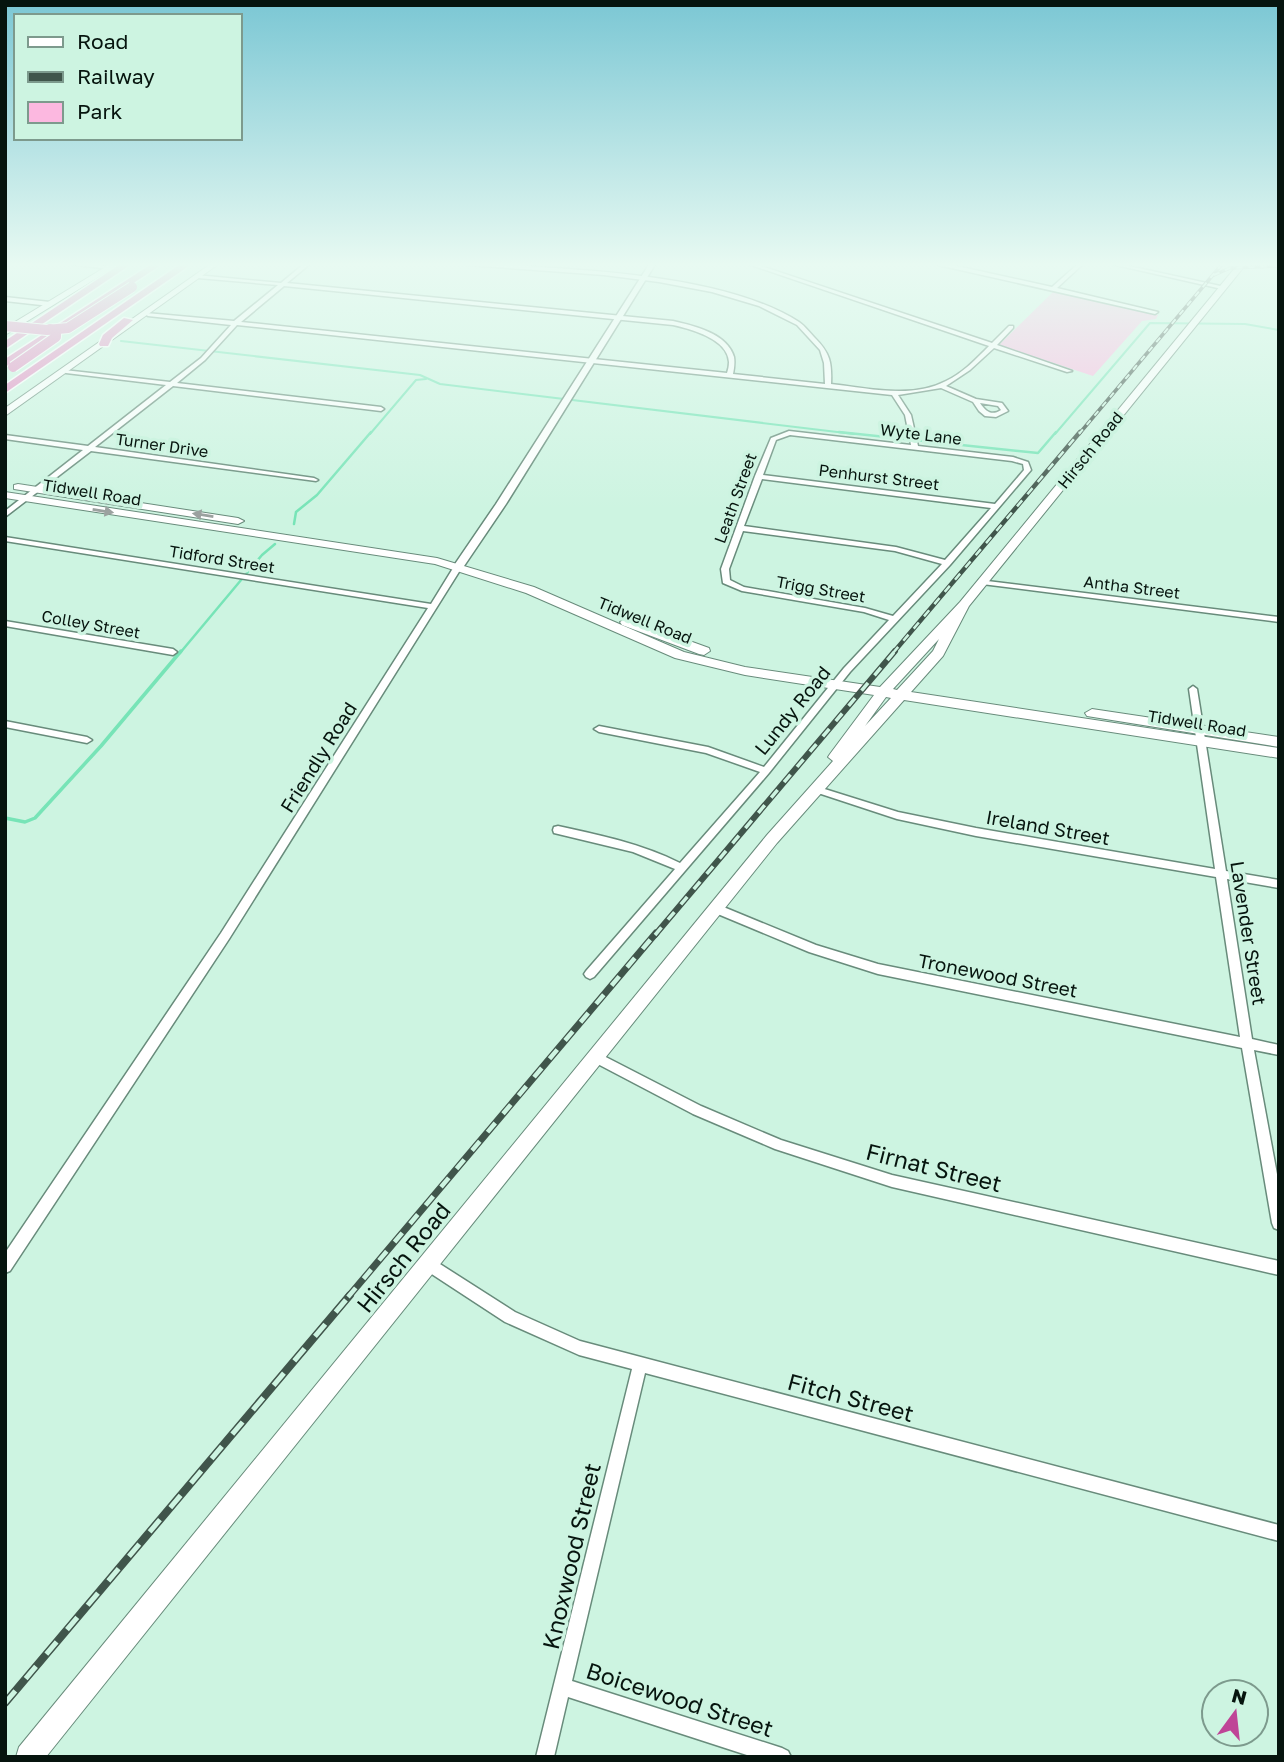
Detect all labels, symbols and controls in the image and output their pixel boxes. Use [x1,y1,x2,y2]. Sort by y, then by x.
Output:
legend [14,14,242,140]
text: Road [77,28,128,54]
text: Railway [77,63,155,89]
text: Park [77,98,123,124]
street label: Hirsch Road [1053,408,1127,492]
street label: Wyte Lane [879,419,963,449]
street label: Turner Drive [114,429,210,461]
street label: Leath Street [709,450,761,546]
street label: Penhurst Street [818,460,940,494]
street label: Tidwell Road [41,474,143,510]
one-way arrow [92,506,114,517]
one-way arrow [192,509,214,520]
street label: Tidford Street [168,541,276,577]
street label: Trigg Street [775,571,867,607]
street label: Antha Street [1083,571,1181,603]
street label: Tidwell Road [595,592,695,648]
street label: Colley Street [40,605,142,643]
street label: Lundy Road [749,661,835,759]
street label: Friendly Road [275,698,361,816]
street label: Tidwell Road [1146,705,1248,741]
street label: Ireland Street [984,805,1112,849]
street label: Lavender Street [1226,859,1272,1007]
street label: Tronewood Street [916,948,1080,1002]
street label: Firnat Street [863,1137,1005,1197]
street label: Hirsch Road [350,1196,456,1318]
street label: Fitch Street [785,1367,917,1427]
street label: Knoxwood Street [536,1460,606,1652]
street label: Boicewood Street [583,1656,777,1742]
north arrow [1200,1678,1270,1748]
text: N [1230,1683,1249,1709]

